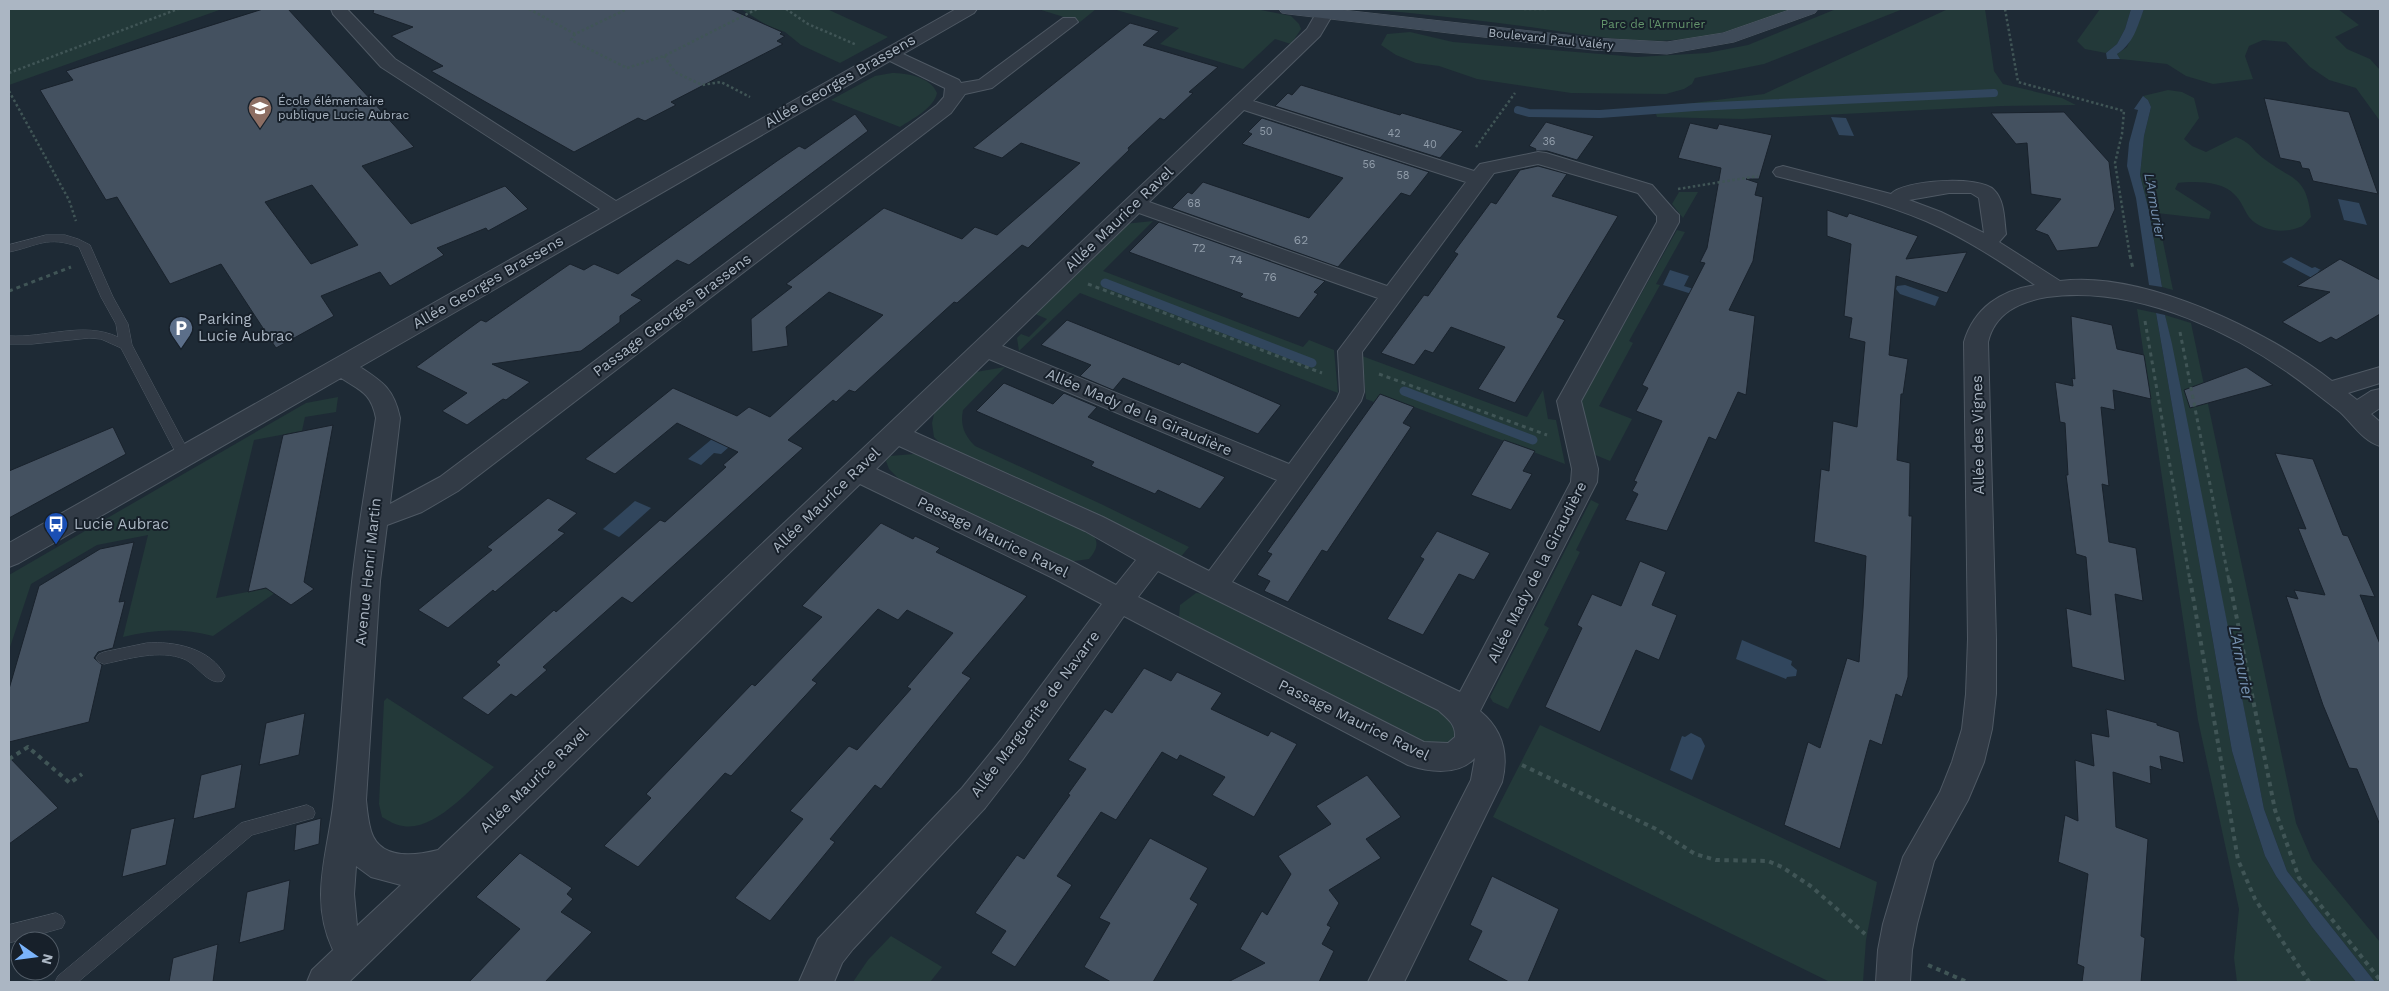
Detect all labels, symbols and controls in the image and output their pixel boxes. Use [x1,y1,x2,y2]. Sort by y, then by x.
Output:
park label: Parc de l'Armurier [1601,17,1705,31]
street label: Boulevard Paul Valéry [1488,25,1615,53]
street label: Allée Georges Brassens [761,30,919,132]
place label: École élémentaire publique Lucie Aubrac [278,94,409,122]
school or university icon: École élémentaire publique Lucie Aubrac [247,95,273,129]
house number: 50 [1259,125,1273,138]
house number: 42 [1387,127,1401,140]
house number: 36 [1542,135,1556,148]
house number: 40 [1423,138,1437,151]
house number: 56 [1362,158,1376,171]
street label: Allée Maurice Ravel [1061,162,1177,275]
house number: 58 [1396,169,1410,182]
water label: L'Armurier [2141,172,2169,241]
house number: 68 [1187,197,1201,210]
street label: Allée Georges Brassens [409,231,567,333]
house number: 62 [1294,233,1308,247]
house number: 72 [1192,241,1206,255]
street label: Passage Georges Brassens [589,250,755,380]
house number: 74 [1229,253,1243,267]
house number: 76 [1263,270,1277,284]
place label: Parking Lucie Aubrac [198,310,293,345]
parking icon: Parking Lucie Aubrac [168,315,194,349]
street label: Allée Mady de la Giraudière [1043,365,1235,459]
street label: Allée des Vignes [1968,375,1988,495]
street label: Allée Maurice Ravel [768,443,884,556]
street label: Allée Mady de la Giraudière [1483,478,1591,666]
street label: Passage Maurice Ravel [915,493,1072,582]
street label: Avenue Henri Martin [351,497,385,647]
bus stop icon: Lucie Aubrac [43,511,69,545]
place label: Lucie Aubrac [74,515,169,533]
water label: L'Armurier [2225,624,2258,703]
street label: Allée Marguerite de Navarre [967,627,1103,801]
street label: Passage Maurice Ravel [1276,676,1433,765]
street label: Allée Maurice Ravel [476,723,592,836]
north arrow [10,931,60,981]
text: N [39,952,57,966]

